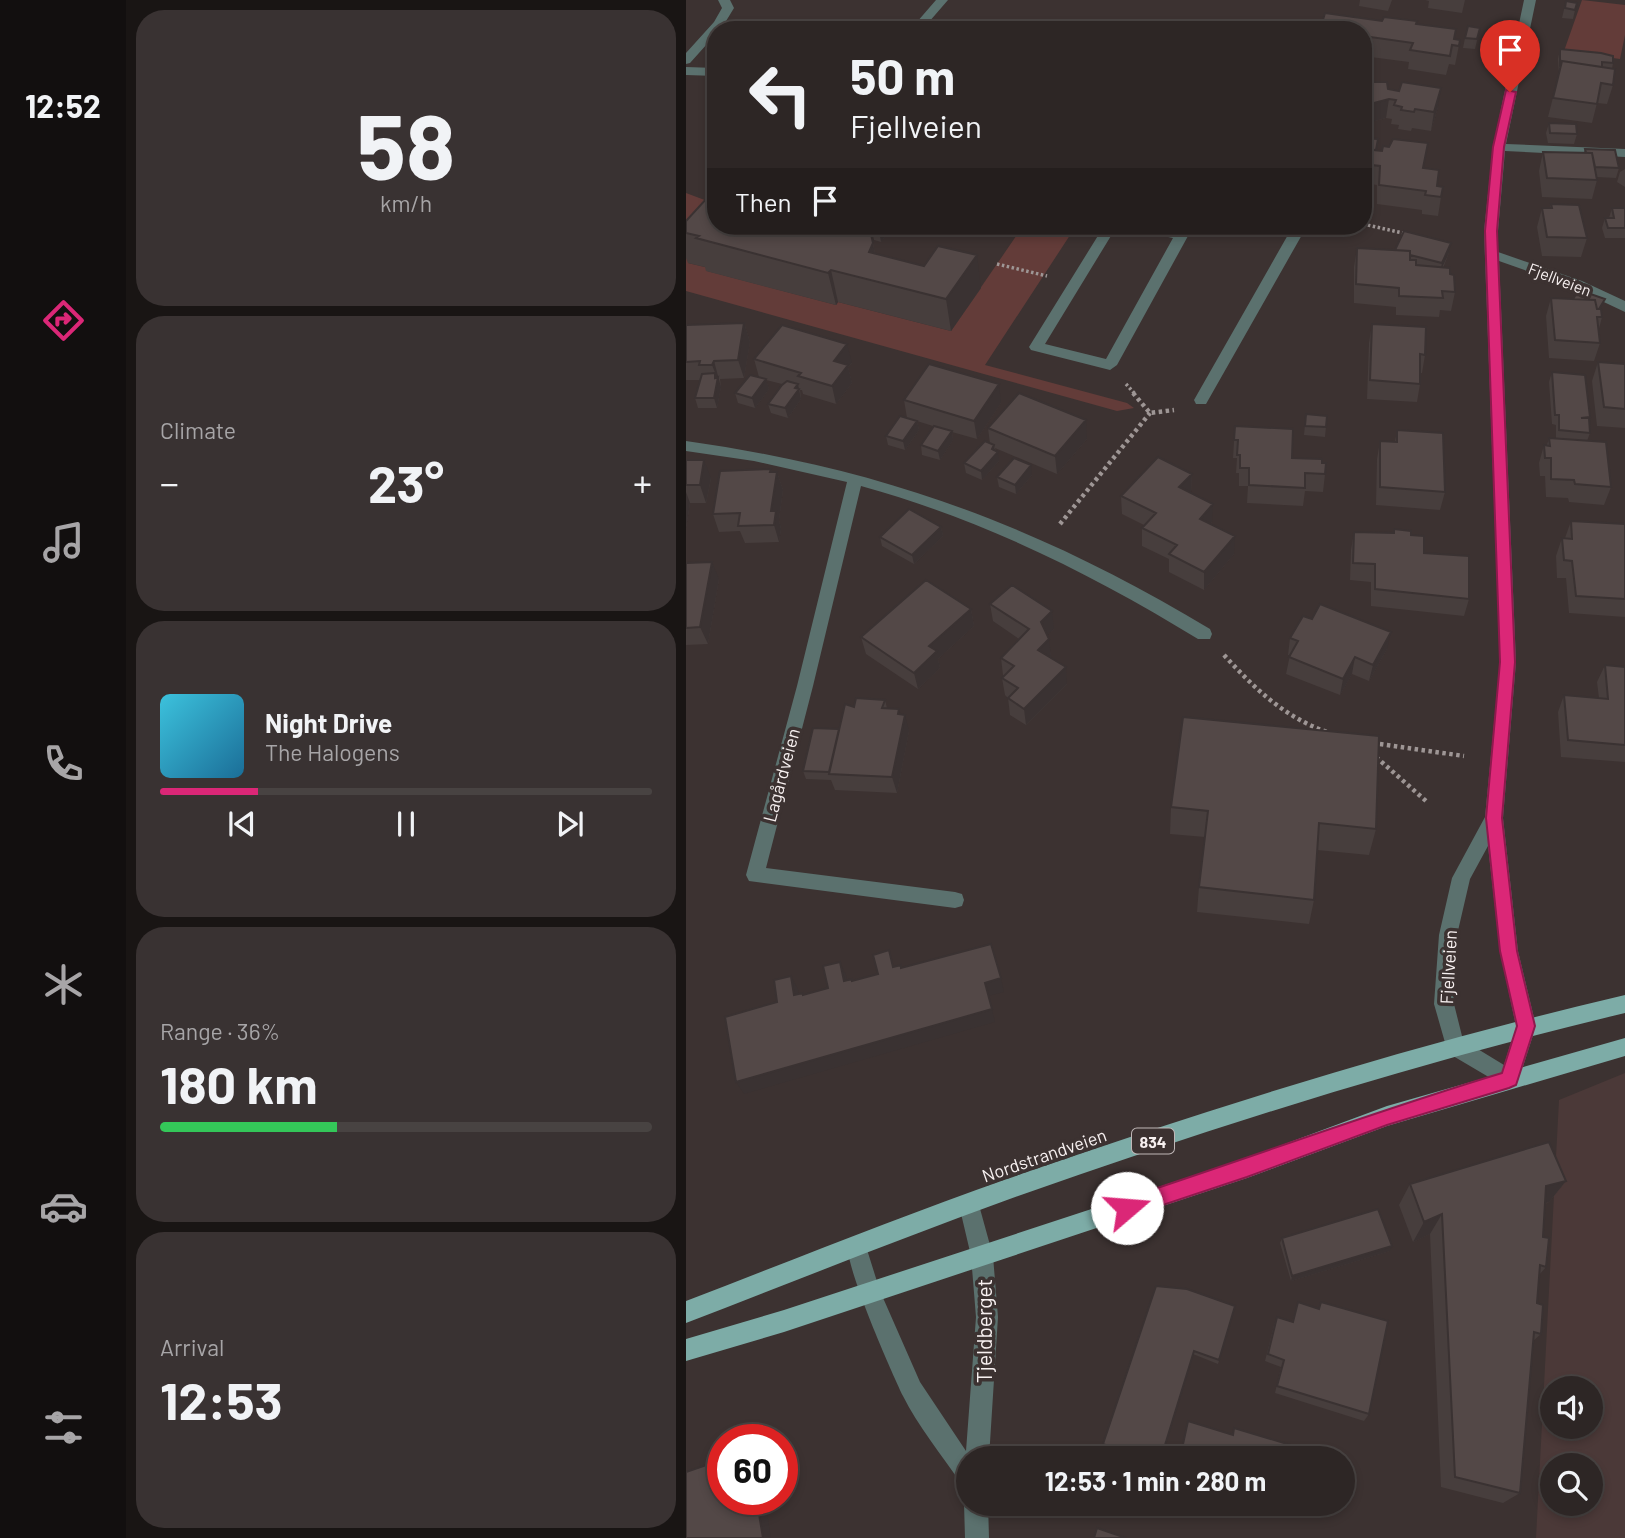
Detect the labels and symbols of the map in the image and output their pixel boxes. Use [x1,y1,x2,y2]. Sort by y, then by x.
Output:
pin [1480,20,1540,92]
street label: Fjellveien [1526,258,1594,300]
street label: Lagårdveien [758,726,804,824]
street label: Fjellveien [1435,929,1461,1005]
street label: Nordstrandveien [979,1123,1109,1187]
road number: 834 [1132,1128,1174,1154]
position arrow [1090,1171,1164,1245]
street label: Tjeldberget [971,1279,996,1383]
speed limit sign: 60 [707,1424,798,1515]

